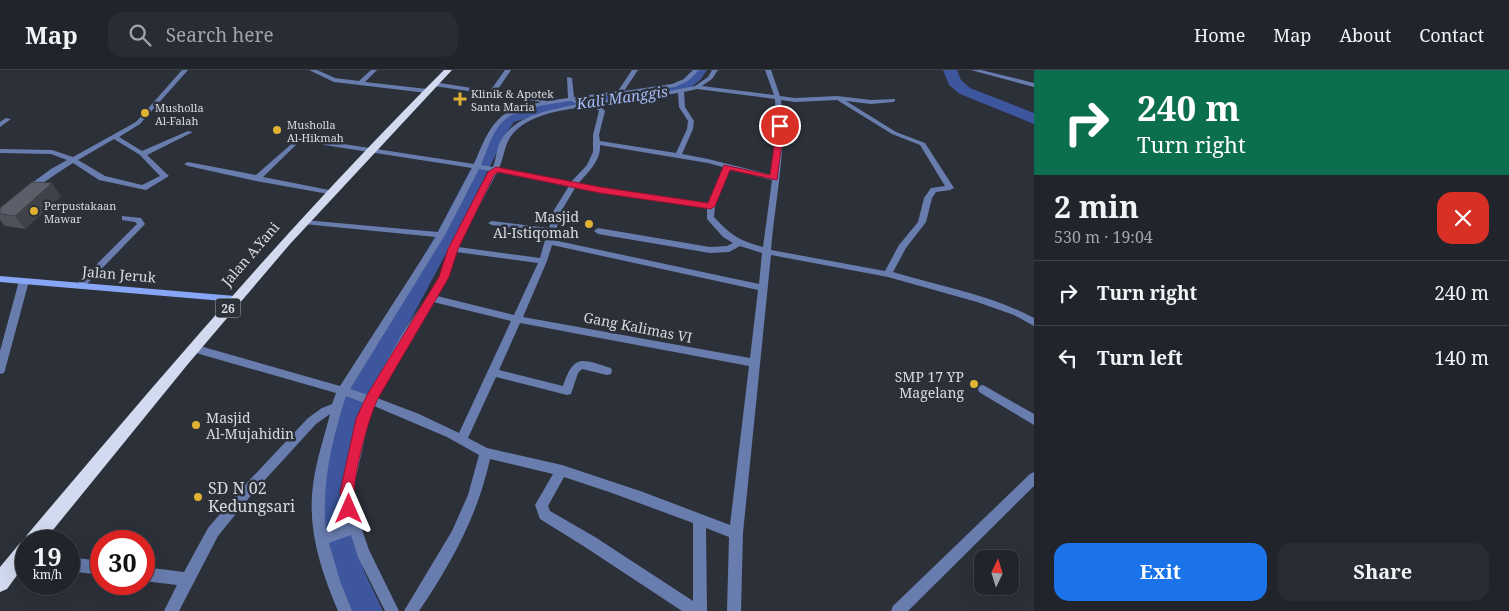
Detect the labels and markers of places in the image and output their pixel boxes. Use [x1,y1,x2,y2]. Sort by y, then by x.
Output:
place label: Klinik & Apotek Santa Maria [471,86,554,114]
marker: Klinik & Apotek Santa Maria [453,92,467,106]
place label: Musholla Al-Falah [155,100,204,128]
pin [759,105,801,147]
marker: Musholla Al-Falah [139,107,151,119]
place label: Musholla Al-Hikmah [287,117,344,145]
marker: Musholla Al-Hikmah [271,124,283,136]
place label: Perpustakaan Mawar [44,198,116,226]
marker: Perpustakaan Mawar [28,205,40,217]
place label: Masjid Al-Istiqomah [493,207,579,242]
marker: Masjid Al-Istiqomah [583,218,595,230]
place label: SMP 17 YP Magelang [895,367,964,402]
marker: SMP 17 YP Magelang [968,378,980,390]
place label: Masjid Al-Mujahidin [206,408,294,443]
marker: Masjid Al-Mujahidin [190,419,202,431]
place label: SD N 02 Kedungsari [208,477,295,517]
marker: SD N 02 Kedungsari [192,491,204,503]

